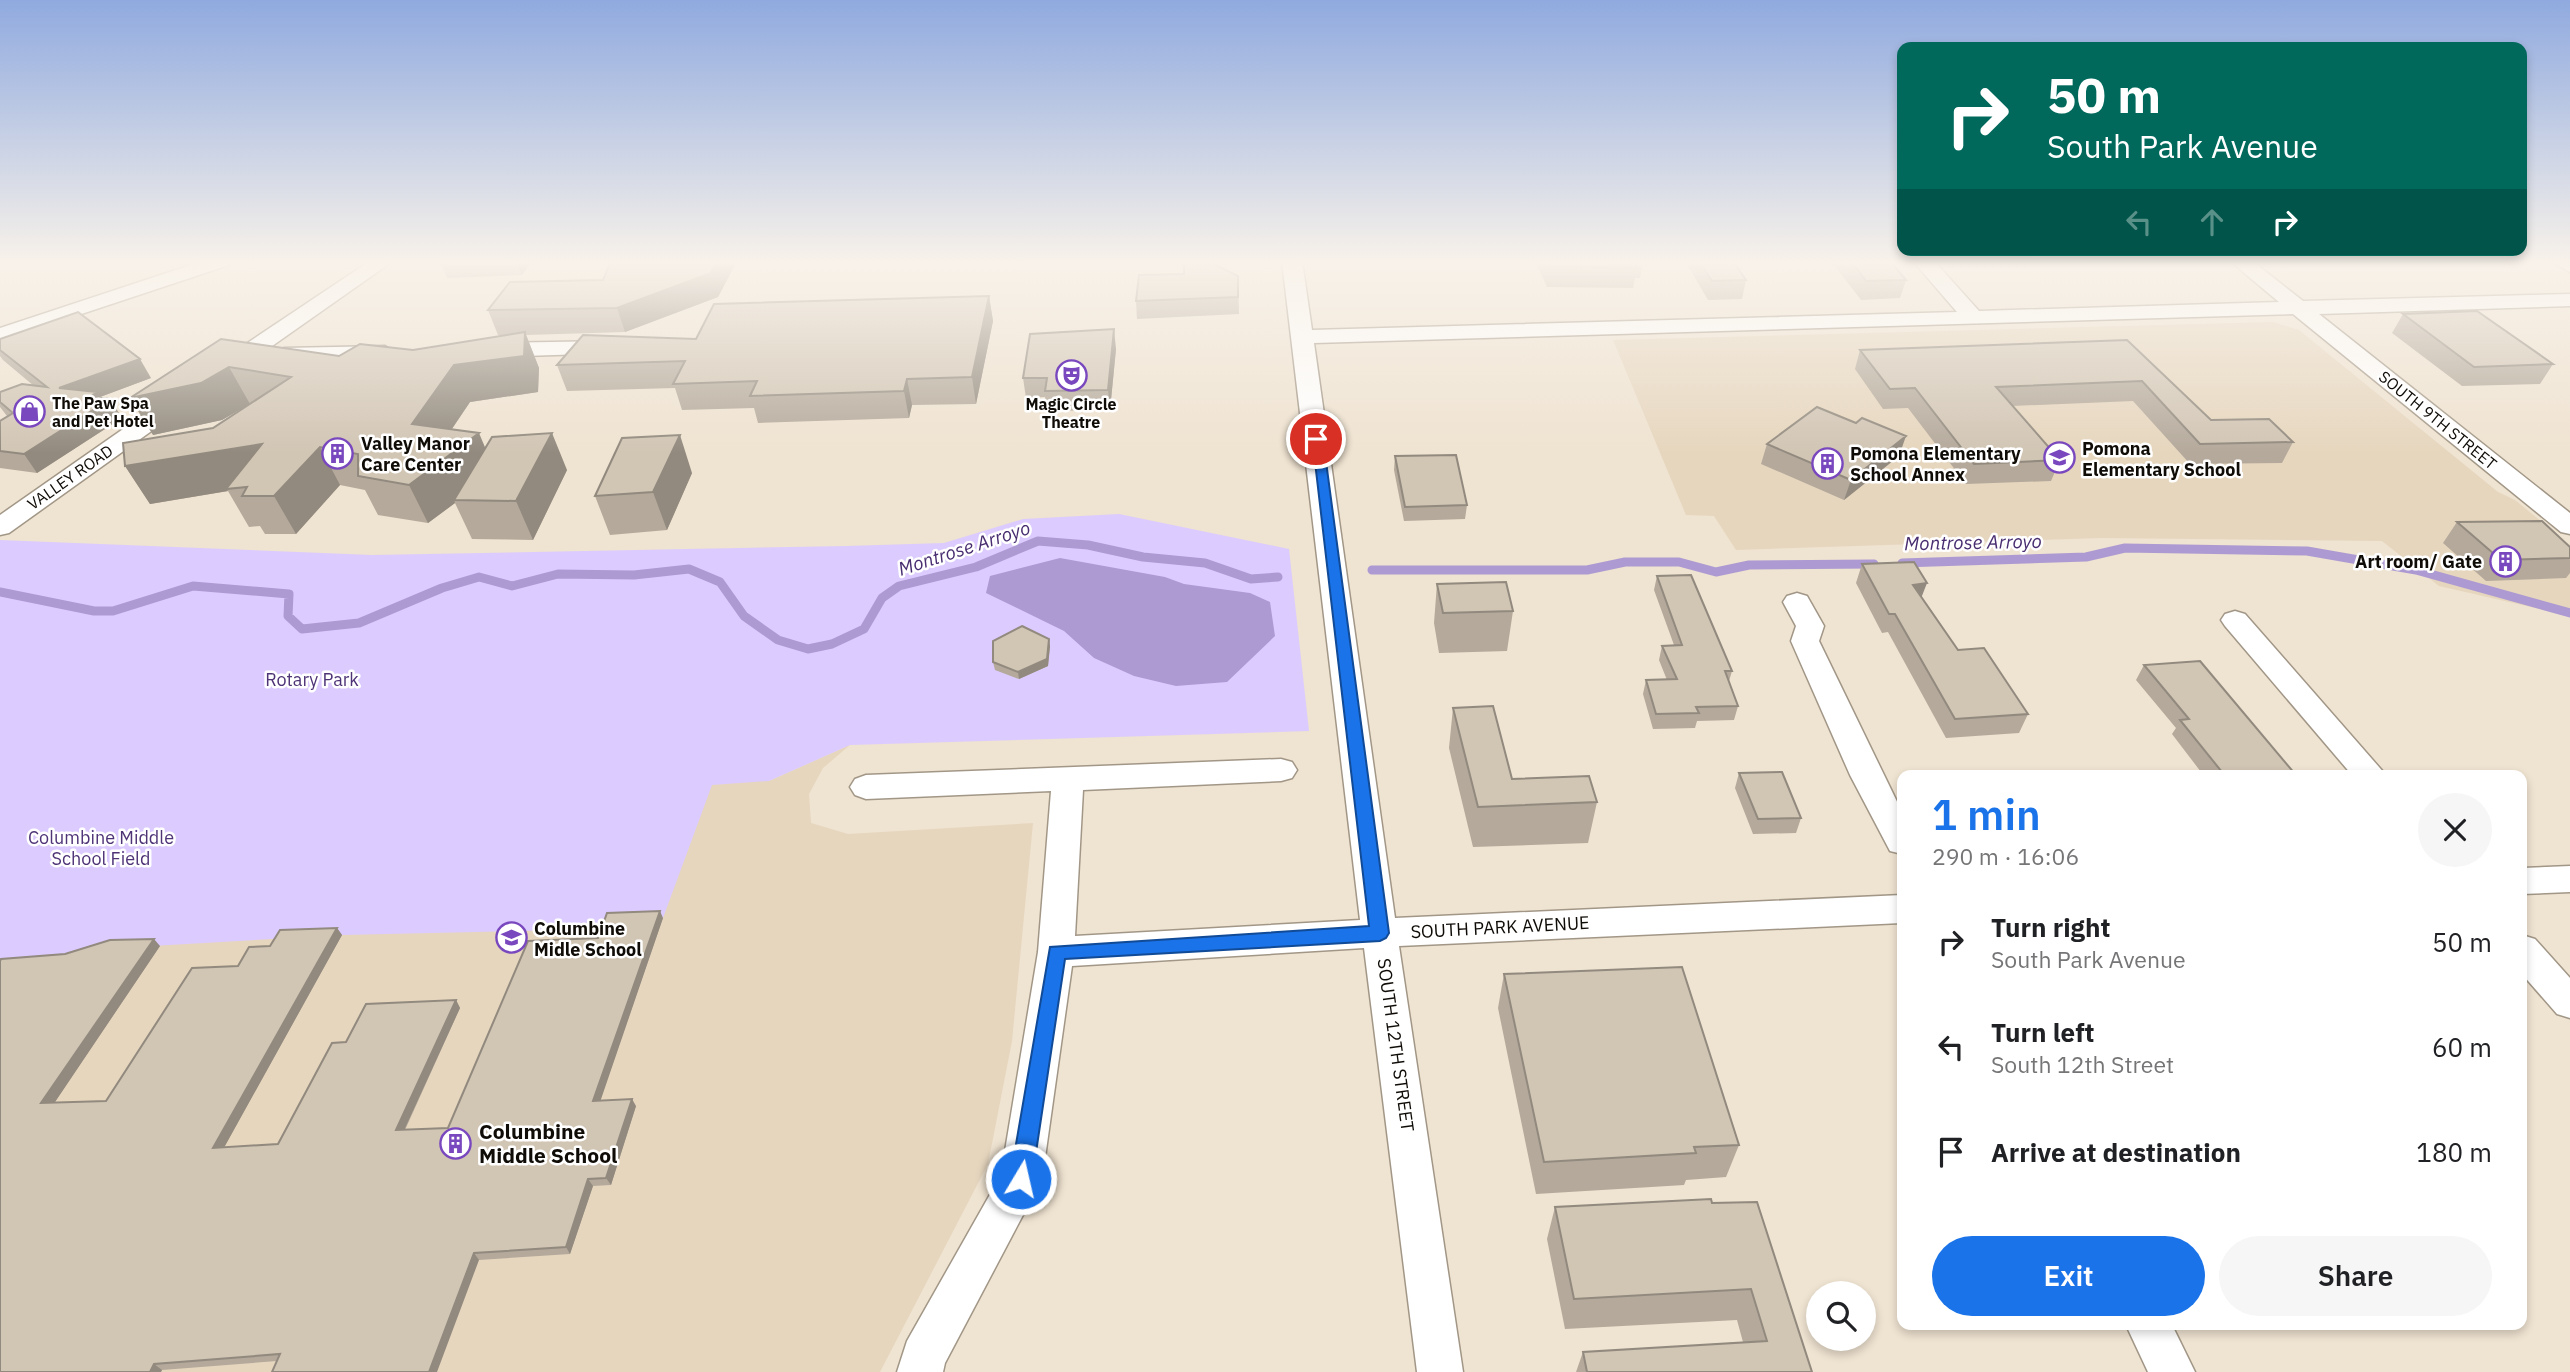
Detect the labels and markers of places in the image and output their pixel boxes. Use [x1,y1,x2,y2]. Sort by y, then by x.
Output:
theatre icon: Magic Circle Theatre [1054,358,1088,392]
place label: The Paw Spa and Pet Hotel [52,393,154,431]
place label: Magic Circle Theatre [1025,394,1117,432]
shop icon: The Paw Spa and Pet Hotel [12,395,46,429]
pin [1286,409,1346,469]
place label: Valley Manor Care Center [361,432,470,476]
building icon: Valley Manor Care Center [321,436,355,470]
place label: Pomona Elementary School [2082,437,2241,481]
school or university icon: Pomona Elementary School [2042,441,2076,475]
place label: Pomona Elementary School Annex [1850,442,2021,486]
building icon: Pomona Elementary School Annex [1810,446,1844,480]
building icon: Art room/ Gate [2488,544,2522,578]
place label: Art room/ Gate [2355,550,2482,573]
place label: Columbine Midle School [534,917,642,961]
school or university icon: Columbine Midle School [494,921,528,955]
place label: Columbine Middle School [479,1117,617,1169]
building icon: Columbine Middle School [439,1126,473,1160]

